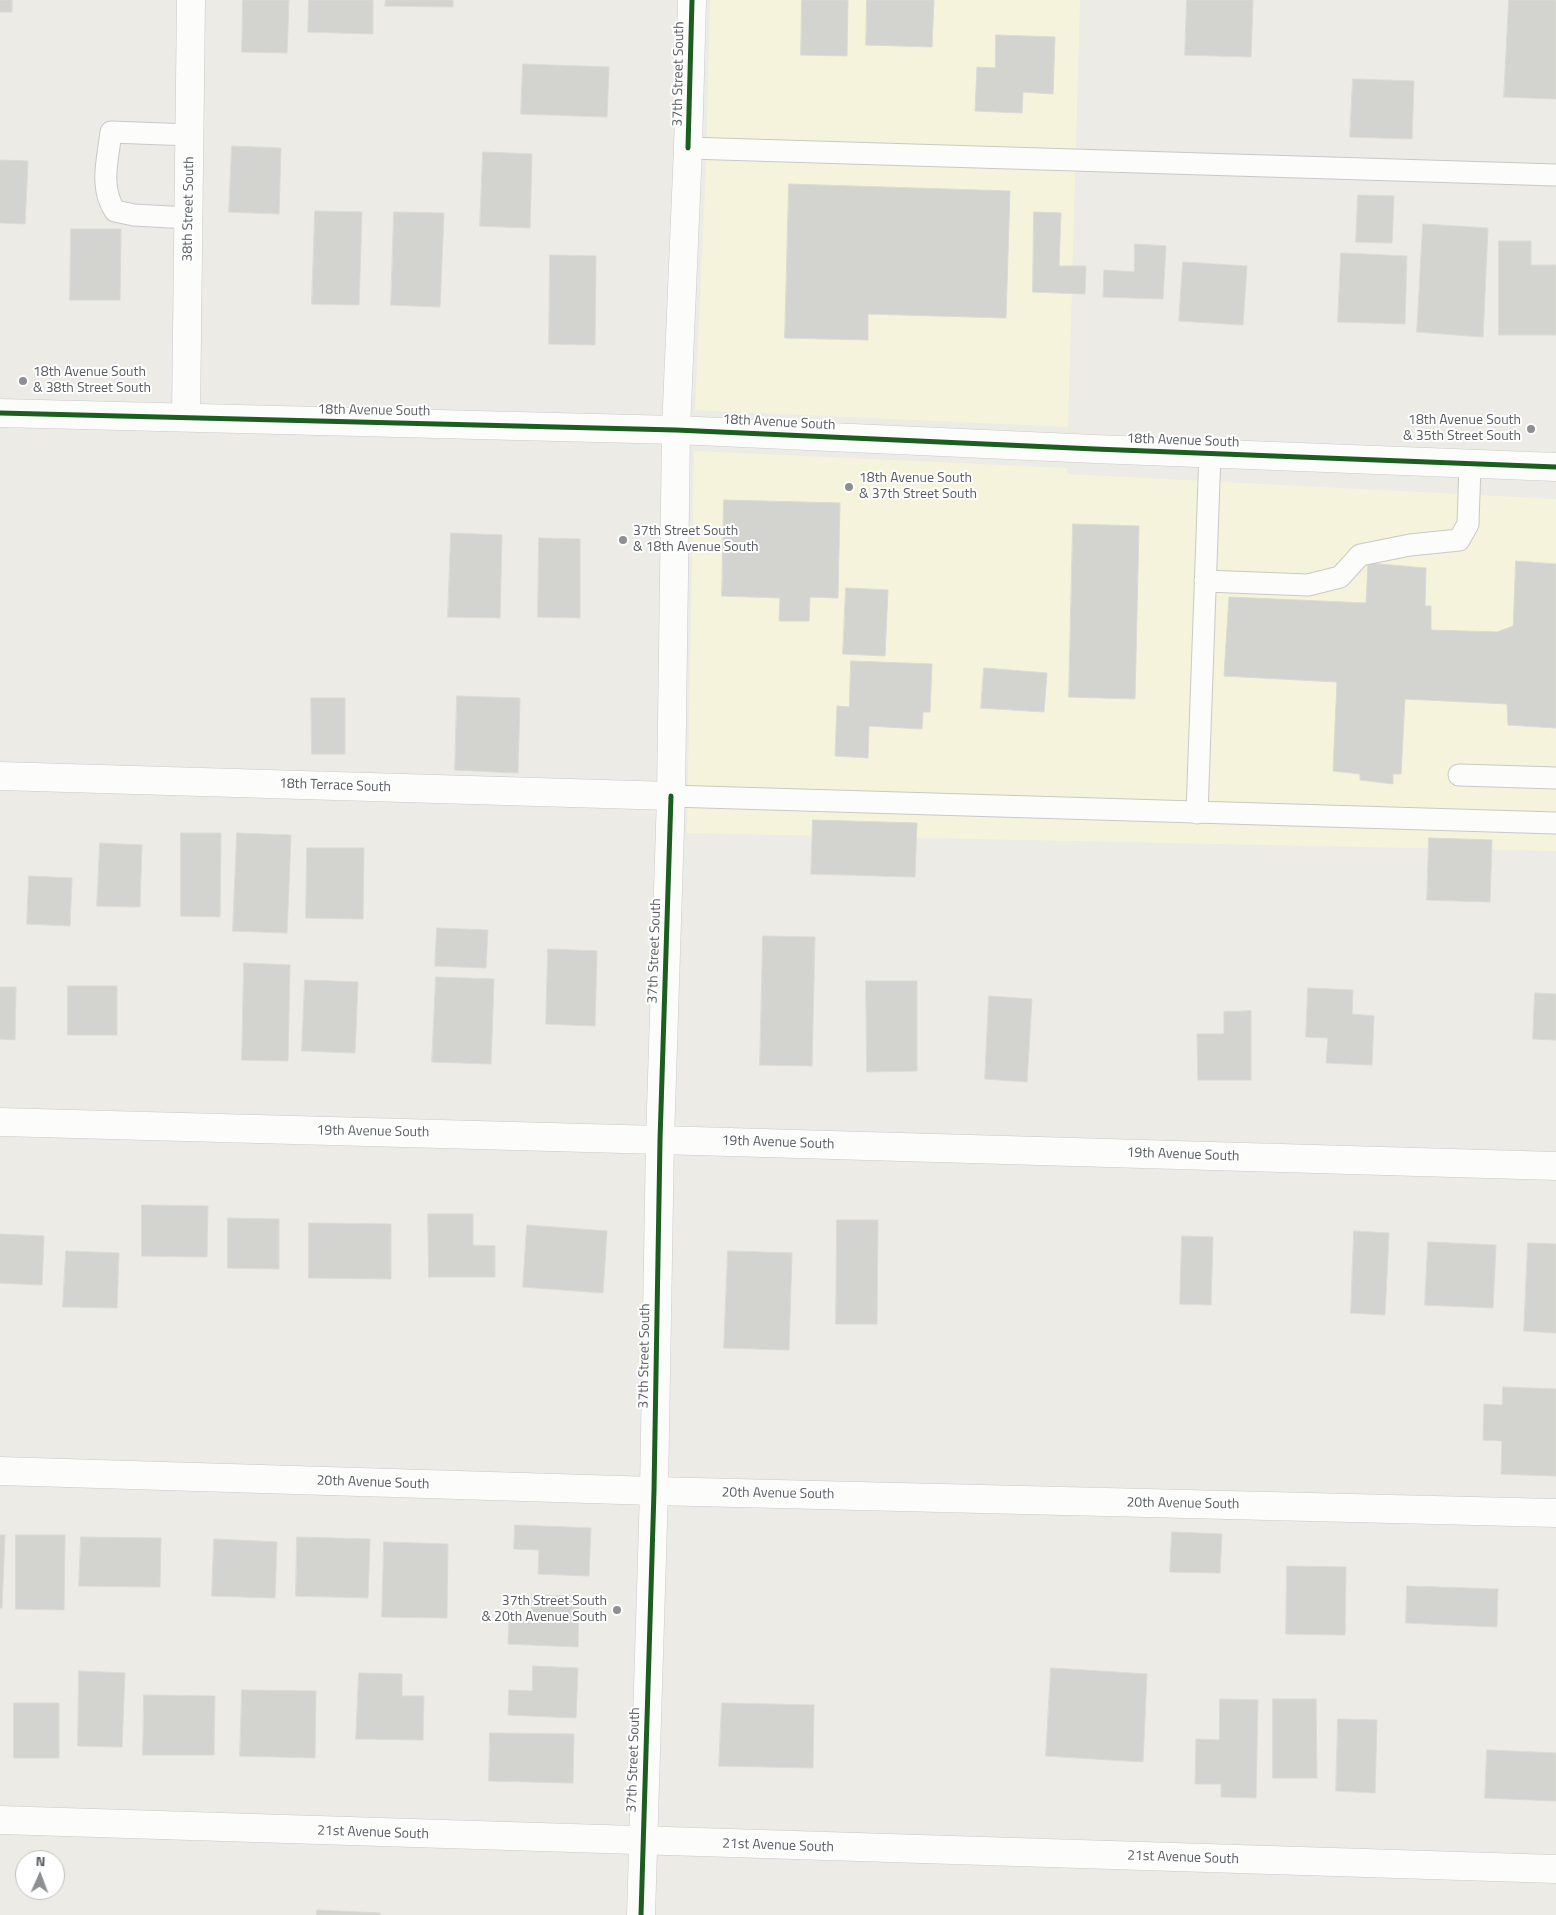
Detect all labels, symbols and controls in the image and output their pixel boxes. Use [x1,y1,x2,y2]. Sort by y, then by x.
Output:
street label: 37th Street South [670,21,688,127]
street label: 38th Street South [180,156,198,262]
place label: 18th Avenue South & 38th Street South [33,365,151,398]
marker: 18th Avenue South & 38th Street South [17,375,29,387]
street label: 18th Avenue South [317,402,431,420]
street label: 18th Avenue South [722,412,836,434]
place label: 18th Avenue South & 35th Street South [1403,413,1521,446]
marker: 18th Avenue South & 35th Street South [1525,423,1537,435]
street label: 18th Avenue South [1126,431,1240,451]
place label: 18th Avenue South & 37th Street South [859,471,977,504]
marker: 18th Avenue South & 37th Street South [843,481,855,493]
place label: 37th Street South & 18th Avenue South [633,524,759,556]
marker: 37th Street South & 18th Avenue South [617,534,629,546]
street label: 18th Terrace South [279,776,391,796]
street label: 37th Street South [645,898,665,1004]
street label: 19th Avenue South [316,1123,430,1141]
street label: 19th Avenue South [721,1133,835,1153]
street label: 19th Avenue South [1126,1145,1240,1165]
street label: 37th Street South [636,1303,654,1409]
street label: 20th Avenue South [316,1473,430,1493]
street label: 20th Avenue South [721,1485,835,1503]
street label: 20th Avenue South [1126,1495,1240,1513]
place label: 37th Street South & 20th Avenue South [481,1594,607,1626]
marker: 37th Street South & 20th Avenue South [611,1604,623,1616]
street label: 37th Street South [624,1707,644,1813]
street label: 21st Avenue South [317,1823,429,1843]
street label: 21st Avenue South [722,1836,834,1856]
street label: 21st Avenue South [1127,1848,1239,1868]
north arrow [15,1850,65,1900]
text: N [35,1850,46,1871]

